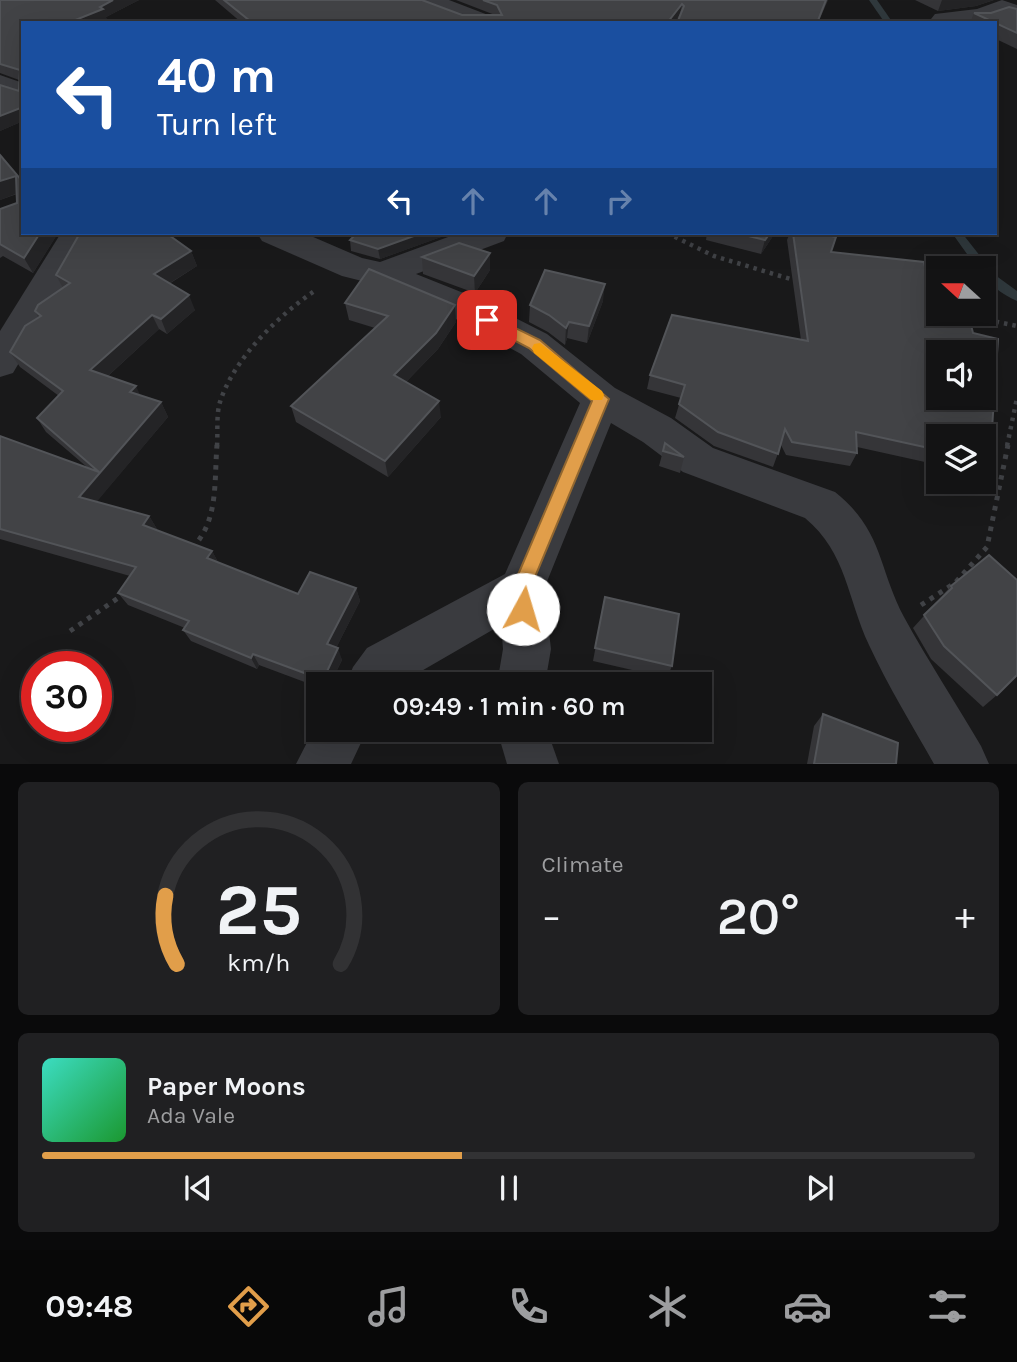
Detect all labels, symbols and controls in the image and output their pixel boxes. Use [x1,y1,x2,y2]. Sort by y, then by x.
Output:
text: 40 m [157,47,276,104]
icon: left [42,49,133,140]
text: Turn left [157,106,277,143]
icon: left [381,182,419,220]
icon: ahead [454,182,492,220]
icon: ahead [527,182,565,220]
icon: right [600,182,638,220]
north arrow [926,256,996,326]
map controls [926,256,996,494]
pin [457,290,517,350]
icon: arrive [468,301,506,339]
button: sound [926,340,996,410]
button: layers [926,424,996,494]
position arrow [486,572,560,646]
speed limit sign: 30 [21,651,112,742]
text: 09:49 · 1 min · 60 m [392,691,626,722]
text: Climate [542,851,624,878]
text: 25 [216,868,302,953]
text: 20° [717,886,800,947]
text: − [542,894,561,939]
text: + [955,894,975,939]
text: km/h [227,948,290,977]
text: Paper Moons [147,1071,306,1102]
text: Ada Vale [147,1102,235,1129]
icon: previous [179,1169,217,1207]
icon: pause [490,1169,528,1207]
icon: next [801,1169,839,1207]
icon: directions [224,1282,273,1331]
icon: music [364,1282,413,1331]
icon: phone [504,1282,553,1331]
icon: climate [643,1282,692,1331]
icon: car [783,1282,832,1331]
icon: filters [923,1282,972,1331]
text: 09:48 [45,1288,133,1325]

